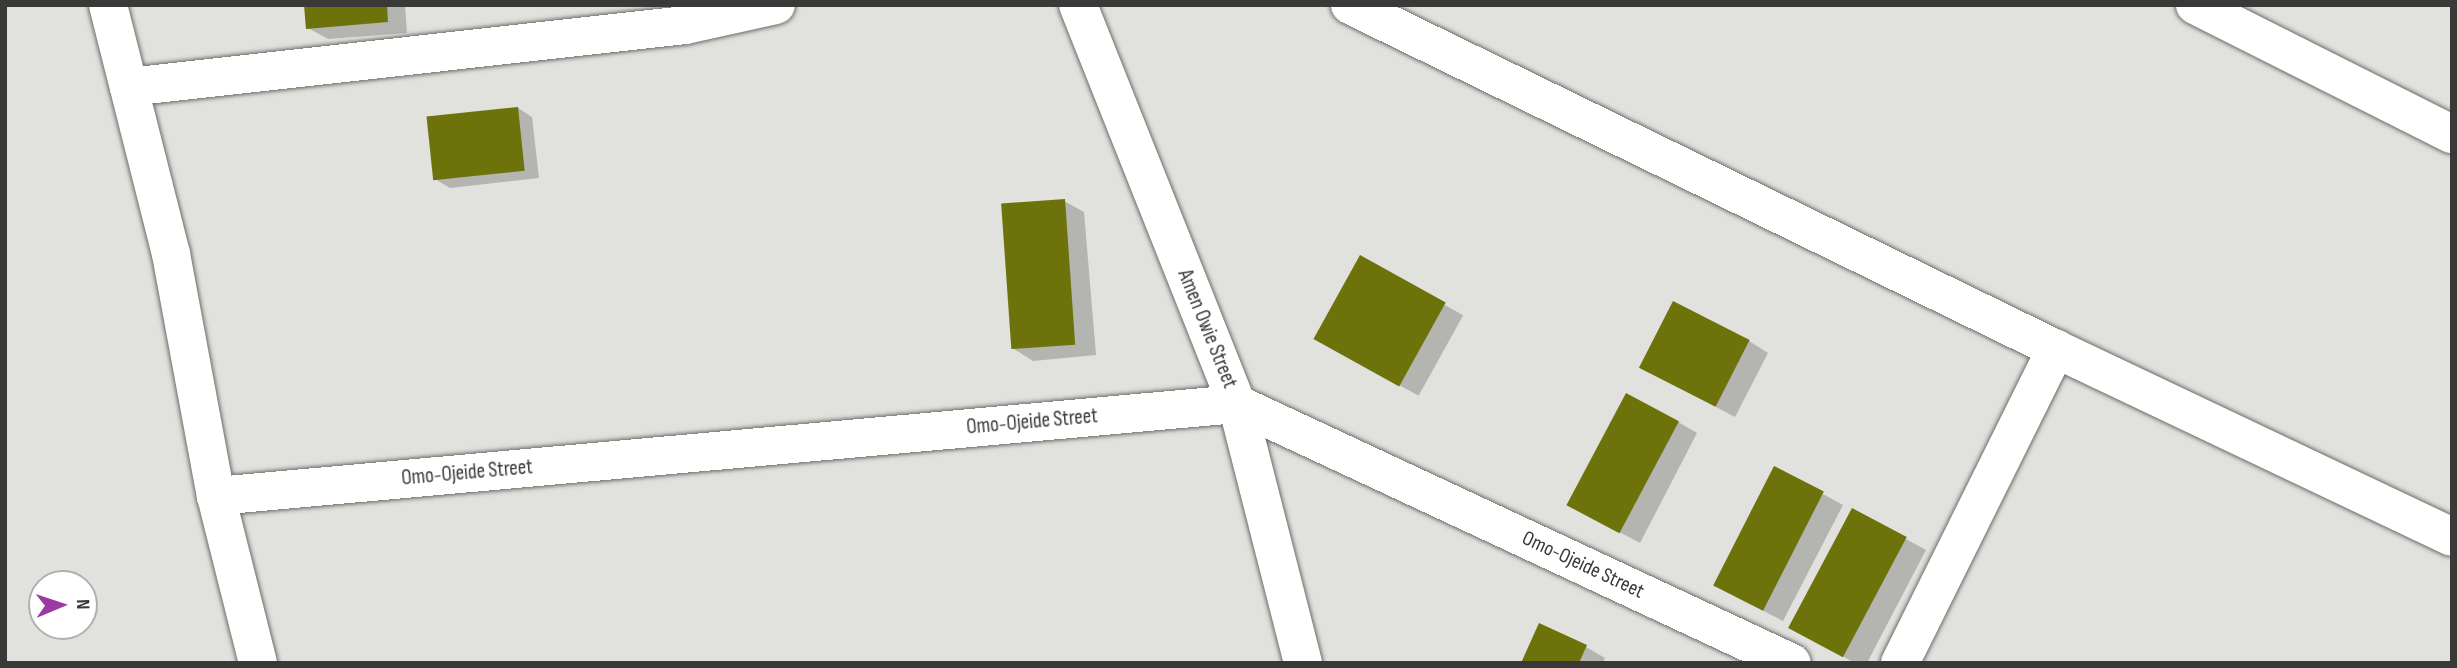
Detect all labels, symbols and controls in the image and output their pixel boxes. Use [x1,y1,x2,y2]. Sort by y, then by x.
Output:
street label: Amen Owie Street [1172,266,1242,392]
street label: Omo-Ojeide Street [965,404,1099,440]
street label: Omo-Ojeide Street [400,455,534,491]
street label: Omo-Ojeide Street [1518,526,1648,604]
north arrow [28,570,98,640]
text: N [71,599,94,610]

